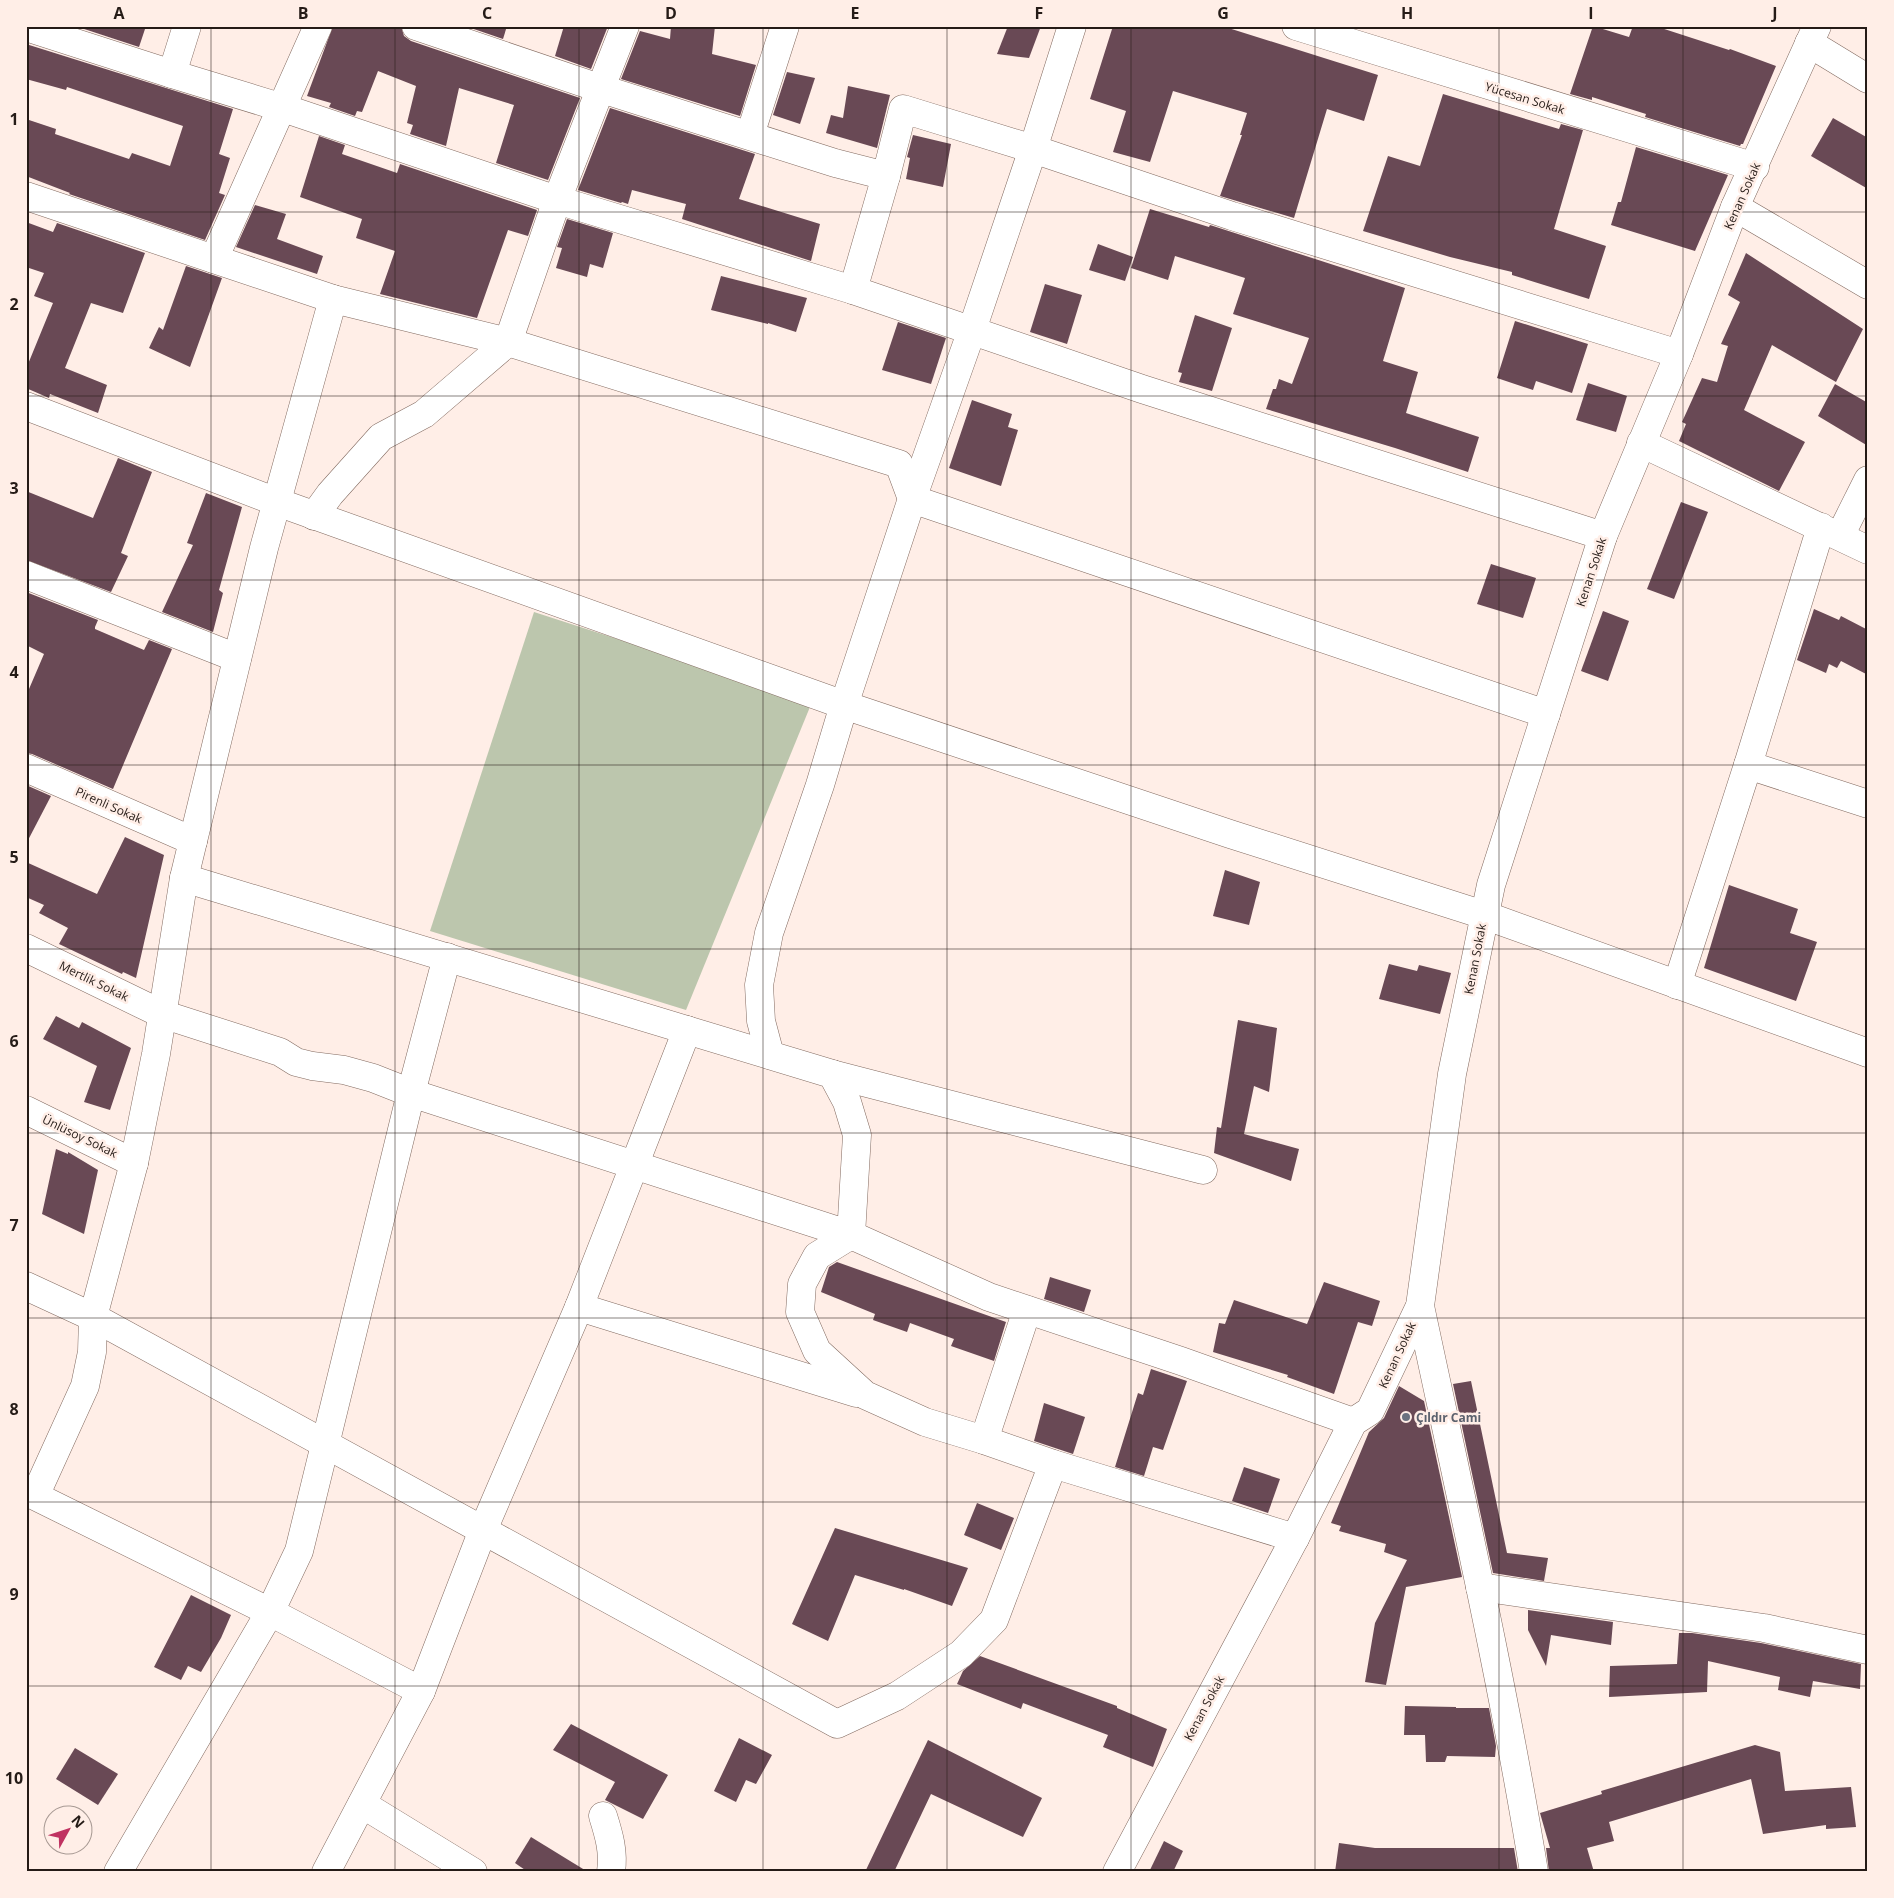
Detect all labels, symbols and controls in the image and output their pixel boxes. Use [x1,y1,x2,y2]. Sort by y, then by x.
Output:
text: A [113,2,125,24]
text: B [298,2,308,24]
text: C [482,2,492,24]
text: D [665,2,677,24]
text: E [851,2,860,24]
text: F [1035,2,1043,24]
text: G [1217,2,1229,24]
text: H [1401,2,1413,24]
text: I [1588,2,1594,24]
text: J [1770,2,1778,24]
street label: Yücesan Sokak [1483,78,1568,118]
text: 1 [9,108,19,130]
street label: Kenan Sokak [1720,159,1765,232]
text: 2 [9,293,19,315]
text: 3 [9,477,19,499]
street label: Kenan Sokak [1572,535,1610,609]
text: 4 [9,661,19,683]
street label: Pirenli Sokak [73,783,146,828]
text: 5 [9,846,19,868]
street label: Kenan Sokak [1460,922,1490,996]
street label: Mertlik Sokak [56,957,132,1005]
text: 6 [9,1030,19,1052]
street label: Ünlüsoy Sokak [40,1110,121,1162]
text: 7 [9,1214,19,1236]
street label: Kenan Sokak [1374,1318,1420,1391]
text: 8 [9,1398,19,1420]
place label: Çıldır Cami [1416,1409,1481,1426]
marker: Çıldır Cami [1400,1411,1412,1423]
text: 9 [9,1583,19,1605]
street label: Kenan Sokak [1180,1672,1229,1744]
text: 10 [5,1767,23,1789]
north arrow [42,1806,92,1856]
text: N [67,1811,89,1832]

